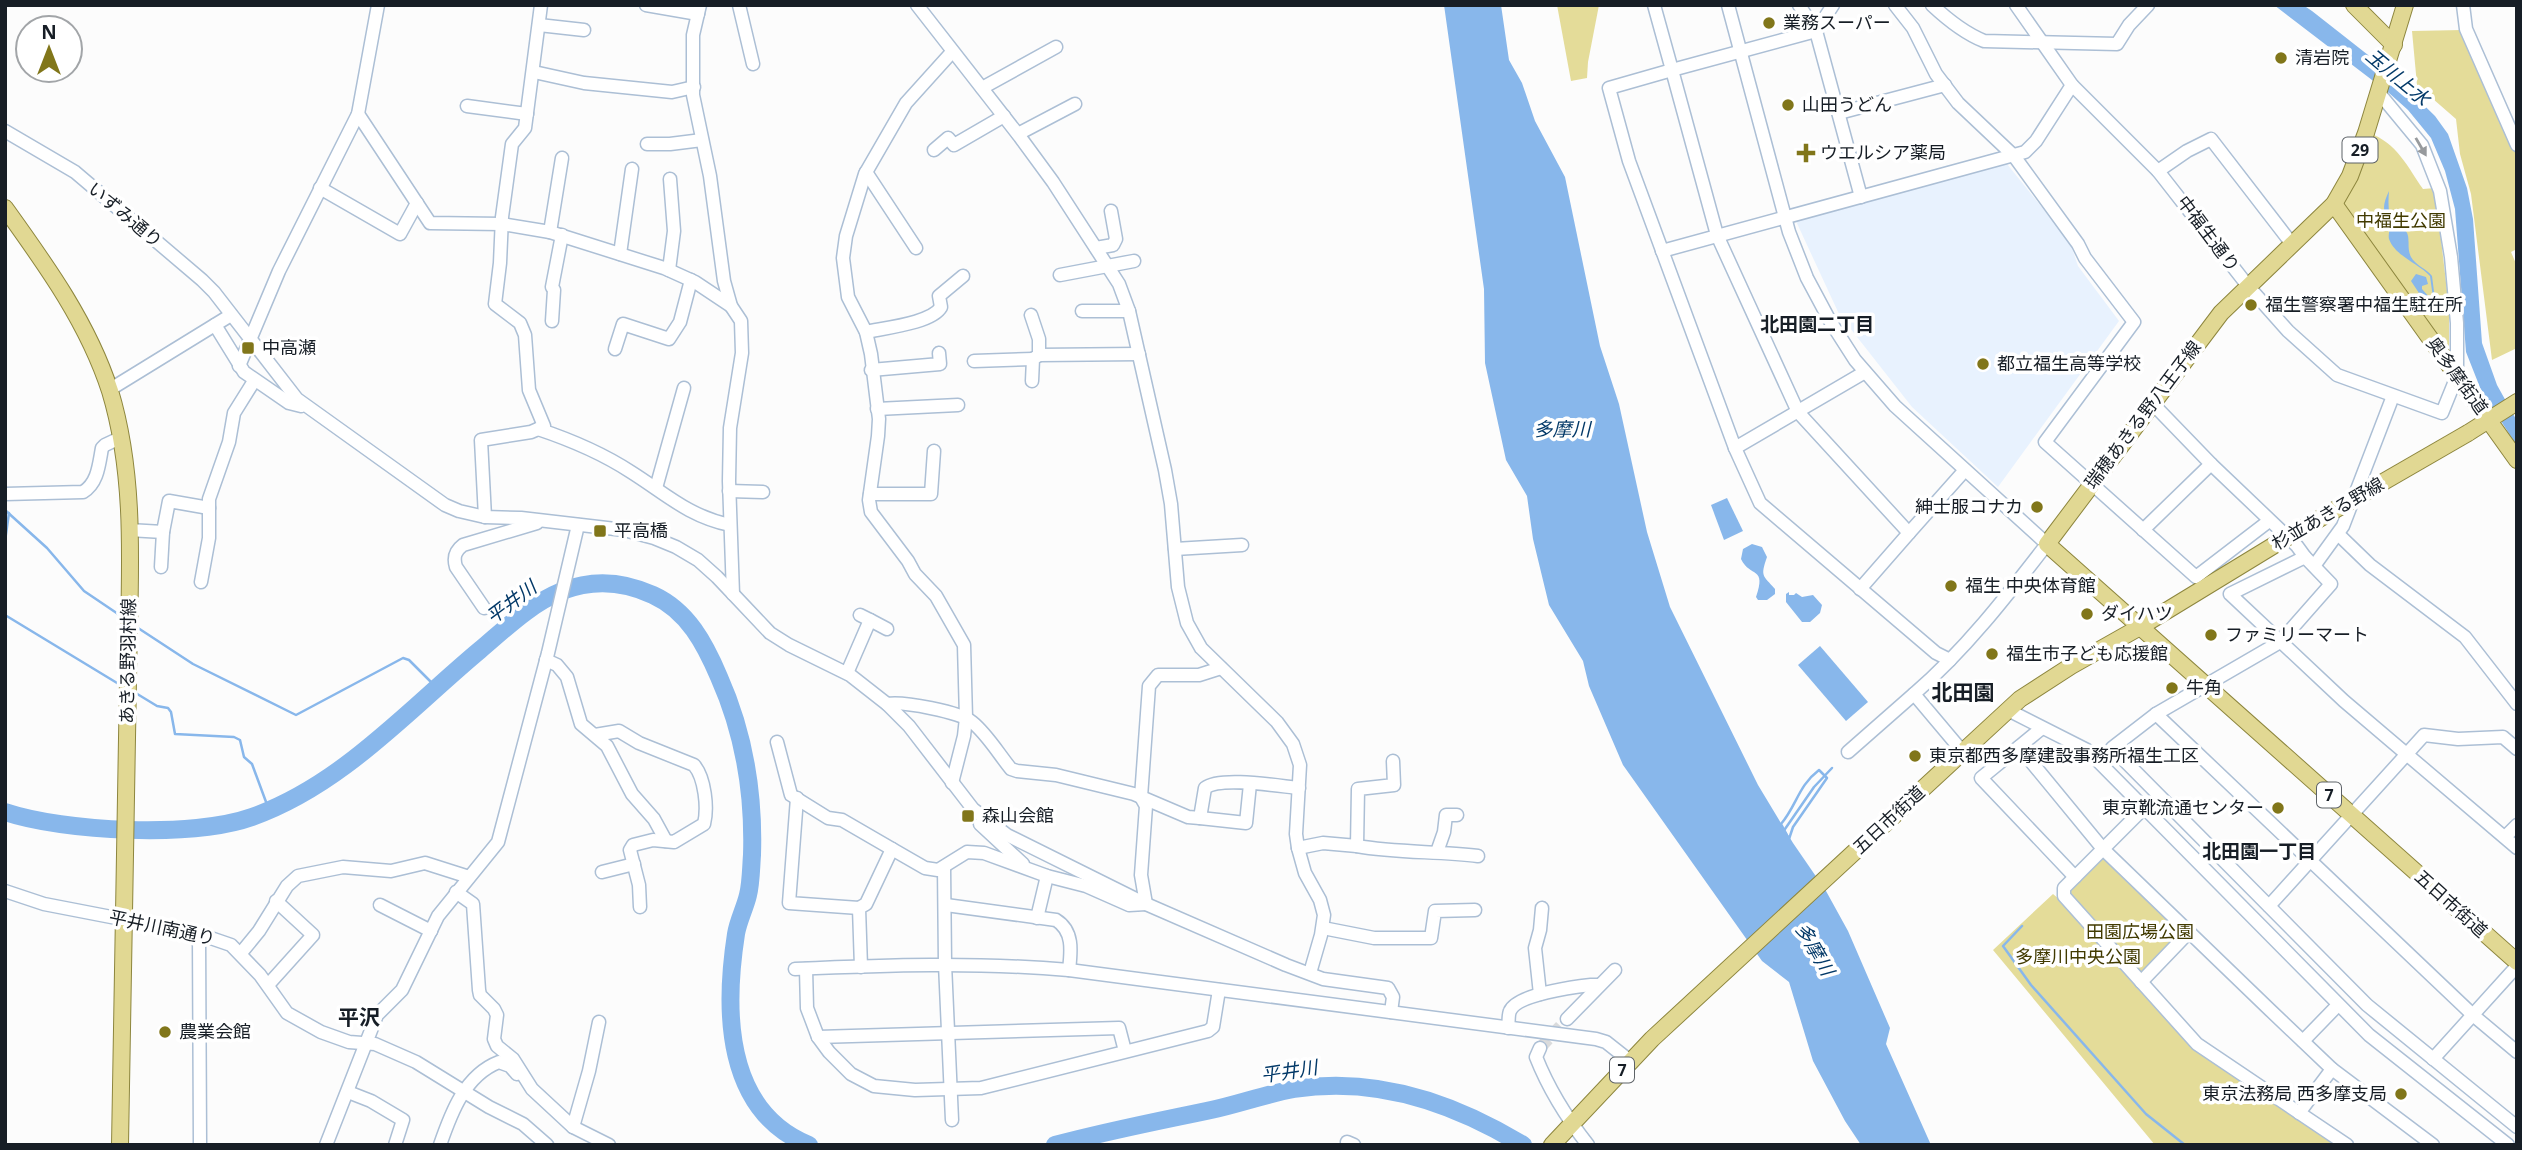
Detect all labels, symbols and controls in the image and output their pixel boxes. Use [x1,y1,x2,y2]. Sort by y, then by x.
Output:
place label: 業務スーパー [1783,10,1891,34]
north arrow [14,14,84,84]
marker: 業務スーパー [1761,15,1777,31]
text: N [41,19,57,45]
water label: 玉川上水 [2361,43,2437,113]
place label: 清岩院 [2295,45,2349,69]
marker: 清岩院 [2273,50,2289,66]
place label: 山田うどん [1802,92,1892,116]
marker: 山田うどん [1780,97,1796,113]
one-way arrow [2415,137,2427,156]
road number: 29 [2342,138,2378,162]
place label: ウエルシア薬局 [1820,140,1946,164]
marker: ウエルシア薬局 [1798,145,1814,161]
street label: いずみ通り [83,176,168,252]
street label: 中福生通り [2172,190,2245,277]
park label: 中福生公園 [2356,208,2446,232]
place label: 福生警察署中福生駐在所 [2265,292,2463,316]
marker: 福生警察署中福生駐在所 [2243,297,2259,313]
district label: 北田園二丁目 [1760,311,1874,337]
street label: 奥多摩街道 [2422,332,2494,419]
place label: 中高瀬 [262,335,316,359]
street label: 瑞穂あきる野八王子線 [2079,335,2206,493]
marker: 中高瀬 [240,340,256,356]
place label: 都立福生高等学校 [1997,351,2141,375]
marker: 都立福生高等学校 [1975,356,1991,372]
water label: 多摩川 [1533,416,1592,442]
street label: 杉並あきる野線 [2267,471,2388,555]
place label: 紳士服コナカ [1915,494,2023,518]
marker: 紳士服コナカ [2029,499,2045,515]
place label: 平高橋 [614,518,668,542]
marker: 平高橋 [592,523,608,539]
water label: 平井川 [480,573,543,630]
place label: 福生 中央体育館 [1965,573,2096,597]
marker: 福生 中央体育館 [1943,578,1959,594]
street label: あきる野羽村線 [114,598,140,724]
place label: ダイハツ [2101,601,2173,625]
marker: ダイハツ [2079,606,2095,622]
place label: ファミリーマート [2225,622,2369,646]
marker: ファミリーマート [2203,627,2219,643]
place label: 福生市子ども応援館 [2006,641,2168,665]
marker: 福生市子ども応援館 [1984,646,2000,662]
place label: 牛角 [2186,675,2222,699]
district label: 北田園 [1932,678,1995,706]
marker: 牛角 [2164,680,2180,696]
place label: 東京都西多摩建設事務所福生工区 [1929,743,2199,767]
marker: 東京都西多摩建設事務所福生工区 [1907,748,1923,764]
street label: 五日市街道 [1847,780,1929,859]
road number: 7 [2317,782,2341,808]
place label: 東京靴流通センター [2102,795,2264,819]
marker: 東京靴流通センター [2270,800,2286,816]
place label: 森山会館 [982,803,1054,827]
marker: 森山会館 [960,808,976,824]
district label: 北田園一丁目 [2202,838,2316,864]
street label: 五日市街道 [2410,864,2493,942]
street label: 平井川南通り [107,904,218,950]
water label: 多摩川 [1789,918,1842,982]
park label: 田園広場公園 [2086,919,2194,943]
park label: 多摩川中央公園 [2015,944,2141,968]
district label: 平沢 [338,1003,380,1031]
place label: 農業会館 [179,1019,251,1043]
marker: 農業会館 [157,1024,173,1040]
water label: 平井川 [1259,1053,1321,1088]
road number: 7 [1610,1058,1634,1082]
place label: 東京法務局 西多摩支局 [2202,1081,2387,1105]
marker: 東京法務局 西多摩支局 [2393,1086,2409,1102]

